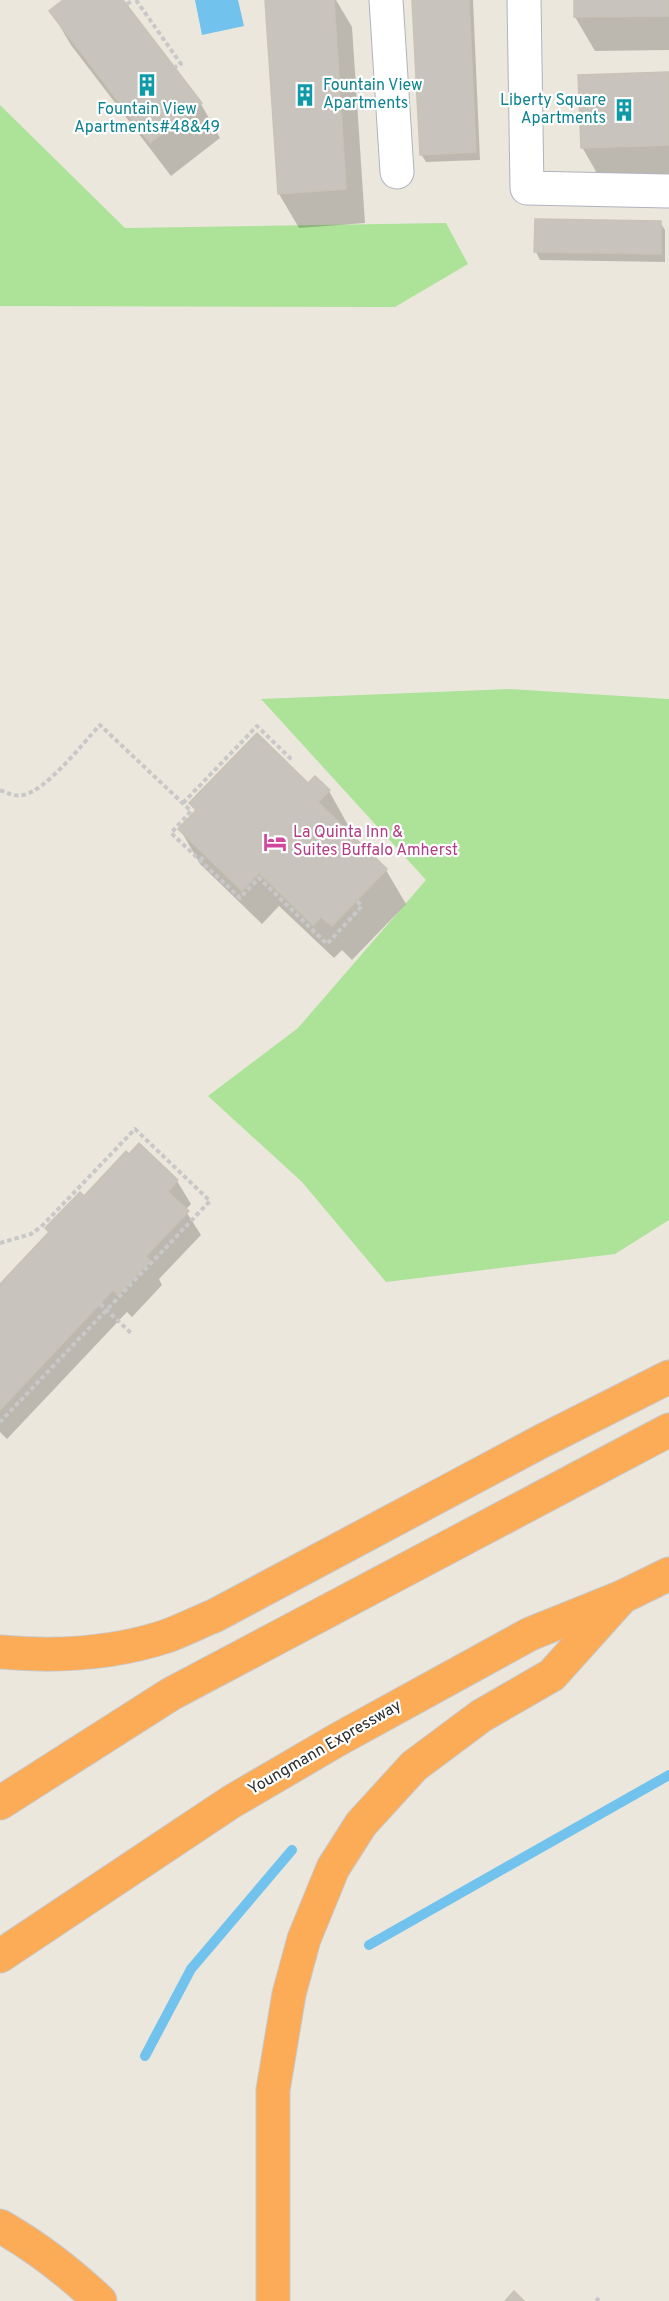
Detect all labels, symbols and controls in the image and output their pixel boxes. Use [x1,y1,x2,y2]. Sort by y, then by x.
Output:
building icon: Fountain View Apartments#48&49 [134,72,160,98]
place label: Fountain View Apartments [323,76,422,114]
building icon: Fountain View Apartments [292,82,318,108]
place label: Liberty Square Apartments [500,91,606,129]
building icon: Liberty Square Apartments [611,97,637,123]
place label: Fountain View Apartments#48&49 [74,100,220,138]
place label: La Quinta Inn & Suites Buffalo Amherst [293,823,458,861]
hotel icon: La Quinta Inn & Suites Buffalo Amherst [262,829,288,855]
street label: Youngmann Expressway [245,1696,405,1800]

